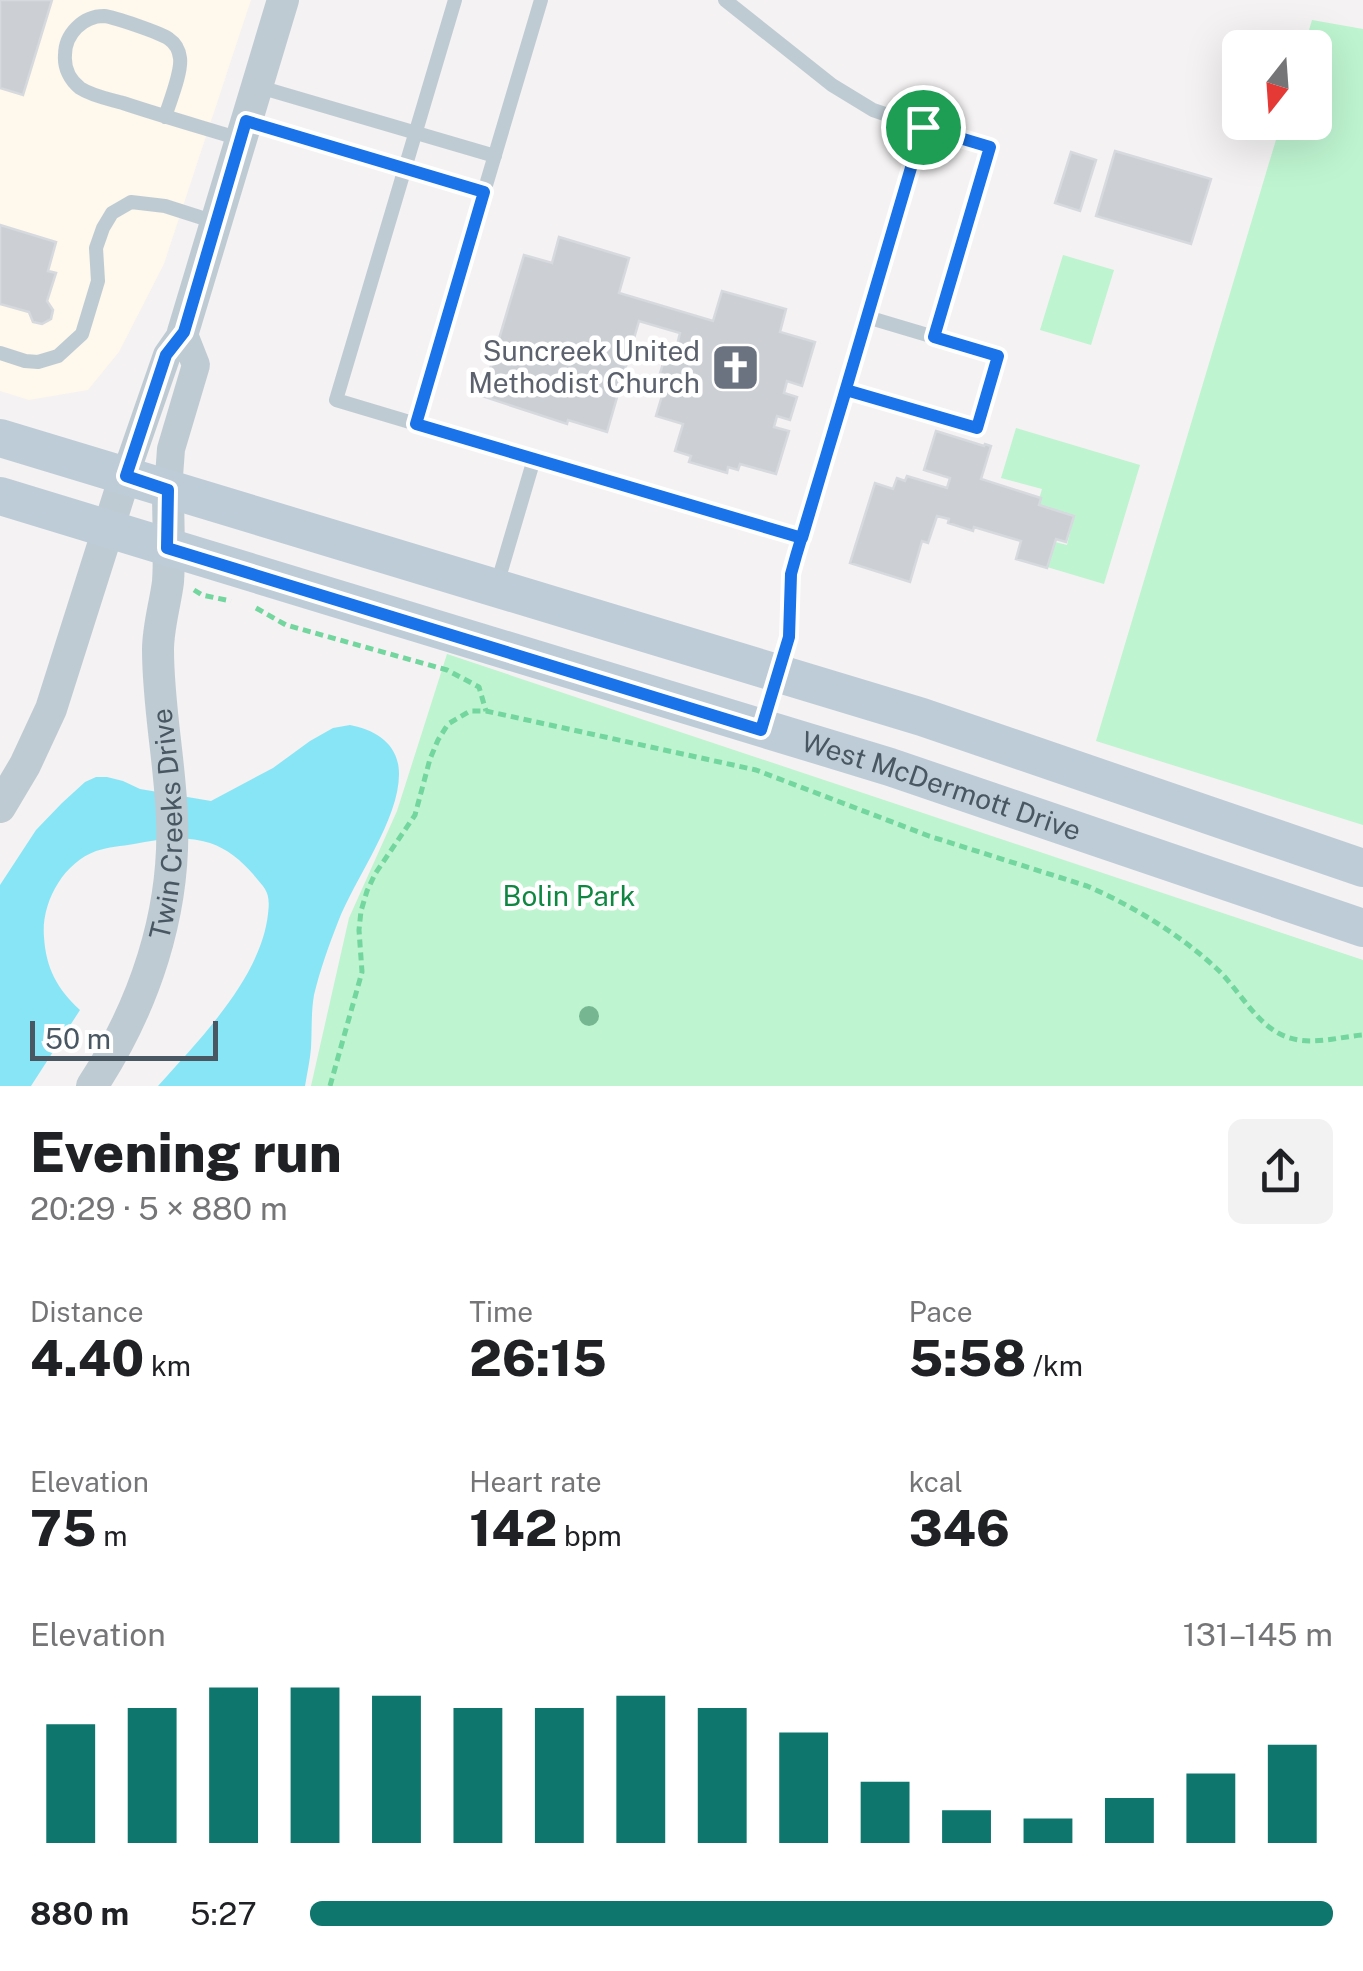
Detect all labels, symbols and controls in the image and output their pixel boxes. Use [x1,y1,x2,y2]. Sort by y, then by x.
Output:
north arrow [1222,30,1332,140]
map controls [1222,30,1332,140]
pin [881,85,966,170]
icon: arrive [896,100,951,155]
place label: Suncreek United Methodist Church [468,334,700,399]
church icon: Suncreek United Methodist Church [709,341,761,393]
street label: Twin Creeks Drive [142,707,188,943]
street label: West McDermott Drive [798,724,1086,847]
park label: Bolin Park [503,879,635,912]
scale bar [30,1016,218,1060]
text: 50 m [45,1022,111,1055]
button: share [1228,1119,1333,1224]
text: Evening run [30,1120,342,1184]
text: 20:29 · 5 × 880 m [30,1190,288,1227]
text: Distance [30,1295,144,1328]
text: Time [469,1295,533,1328]
text: Pace [909,1295,973,1328]
text: 4.40 [30,1328,144,1387]
text: 26:15 [469,1328,607,1387]
text: 5:58 [909,1328,1026,1387]
text: km [144,1349,191,1382]
text: /km [1026,1349,1083,1382]
text: Elevation [30,1465,149,1498]
text: Heart rate [469,1465,602,1498]
text: kcal [909,1465,963,1498]
text: 75 [30,1498,96,1557]
text: 142 [469,1498,557,1557]
text: 346 [909,1498,1010,1557]
text: m [96,1519,127,1552]
text: bpm [557,1519,622,1552]
text: Elevation [30,1616,166,1653]
text: 131–145 m [1183,1616,1333,1653]
text: 880 m [30,1895,129,1932]
text: 5:27 [190,1895,257,1932]

